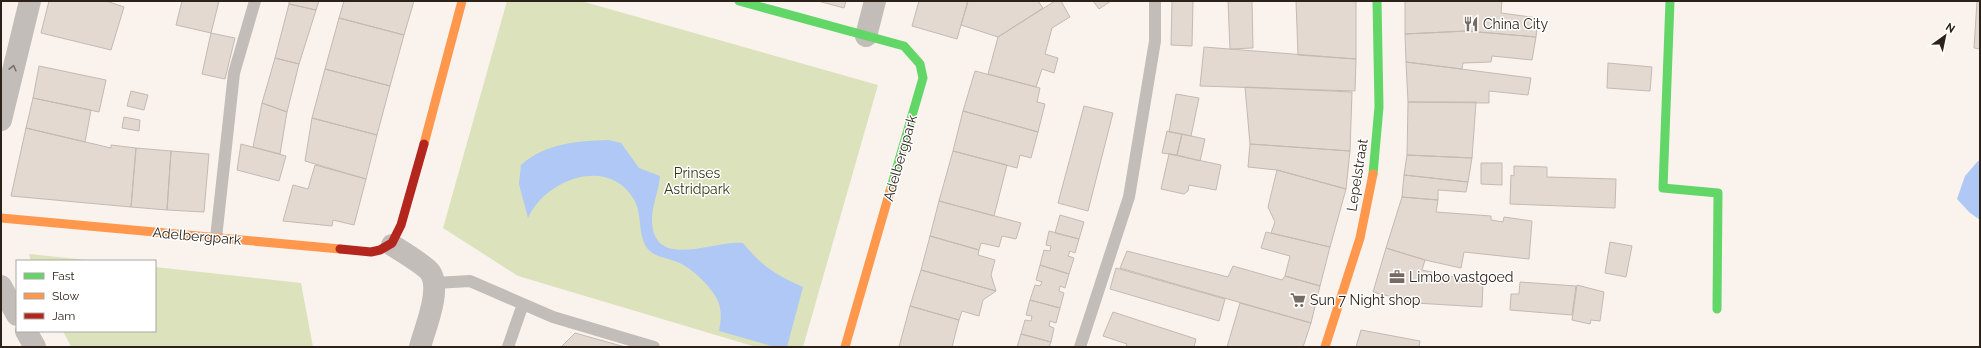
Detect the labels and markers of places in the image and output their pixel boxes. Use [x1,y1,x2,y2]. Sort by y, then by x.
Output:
restaurant icon: China City [1462,15,1480,33]
place label: China City [1483,16,1549,32]
office icon: Limbo vastgoed [1388,268,1406,286]
place label: Limbo vastgoed [1409,269,1513,285]
supermarket icon: Sun 7 Night shop [1289,291,1307,309]
place label: Sun 7 Night shop [1310,292,1421,308]

